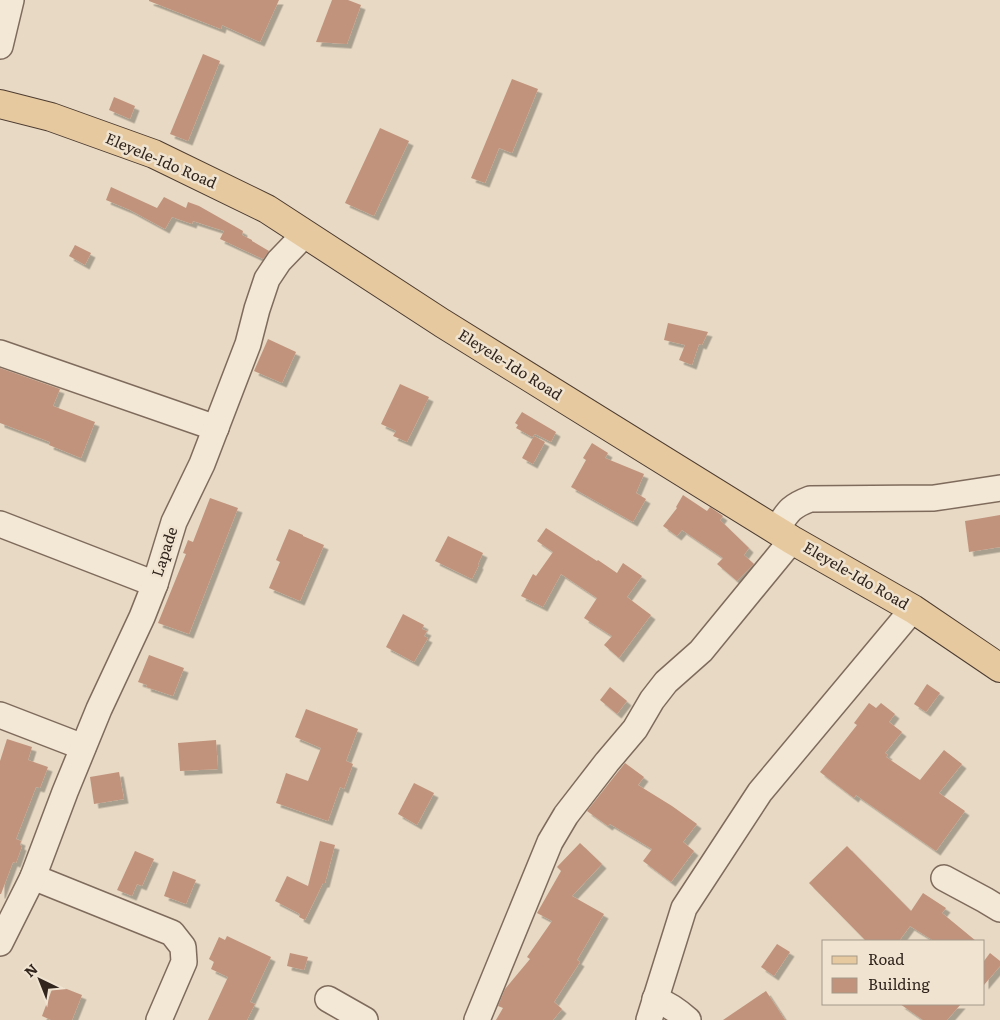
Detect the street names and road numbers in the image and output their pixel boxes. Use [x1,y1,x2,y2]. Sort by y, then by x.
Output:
street label: Eleyele-Ido Road [102,126,221,193]
street label: Eleyele-Ido Road [454,322,567,405]
street label: Lapade [145,523,183,580]
street label: Eleyele-Ido Road [800,535,914,614]

